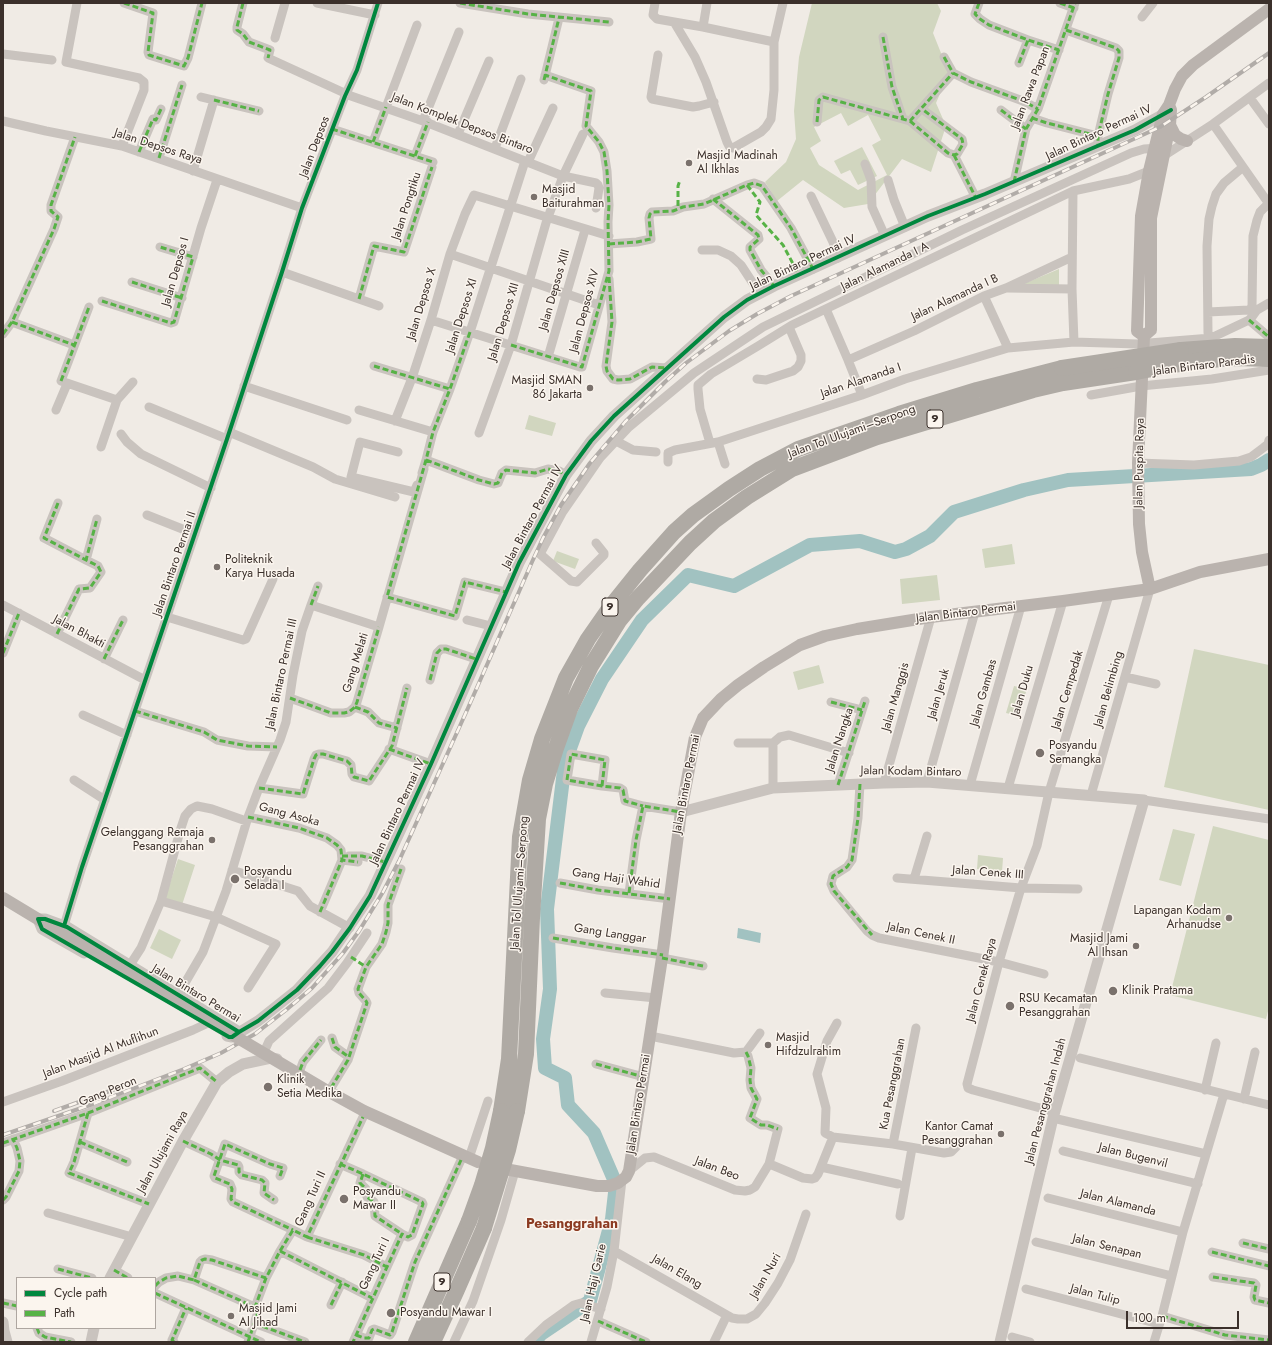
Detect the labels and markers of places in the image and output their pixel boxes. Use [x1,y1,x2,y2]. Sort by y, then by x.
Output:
place label: Masjid Madinah Al Ikhlas [697,149,778,177]
marker: Masjid Madinah Al Ikhlas [684,158,694,168]
place label: Masjid Baiturahman [542,183,604,211]
marker: Masjid Baiturahman [529,192,539,202]
place label: Masjid SMAN 86 Jakarta [512,374,582,402]
marker: Masjid SMAN 86 Jakarta [585,383,595,393]
place label: Politeknik Karya Husada [225,553,295,581]
marker: Politeknik Karya Husada [212,562,222,572]
place label: Posyandu Semangka [1049,739,1101,767]
marker: Posyandu Semangka [1034,747,1046,759]
place label: Gelanggang Remaja Pesanggrahan [101,826,204,854]
marker: Gelanggang Remaja Pesanggrahan [207,835,217,845]
place label: Posyandu Selada I [244,865,292,893]
marker: Posyandu Selada I [229,873,241,885]
place label: Lapangan Kodam Arhanudse [1133,904,1221,932]
marker: Lapangan Kodam Arhanudse [1224,913,1234,923]
place label: Masjid Jami Al Ihsan [1070,932,1128,960]
marker: Masjid Jami Al Ihsan [1131,941,1141,951]
place label: Klinik Pratama [1122,984,1193,998]
marker: Klinik Pratama [1107,985,1119,997]
place label: RSU Kecamatan Pesanggrahan [1019,992,1098,1020]
marker: RSU Kecamatan Pesanggrahan [1004,1000,1016,1012]
place label: Masjid Hifdzulrahim [776,1031,841,1059]
marker: Masjid Hifdzulrahim [763,1040,773,1050]
place label: Klinik Setia Medika [277,1073,342,1101]
marker: Klinik Setia Medika [262,1081,274,1093]
place label: Kantor Camat Pesanggrahan [922,1120,993,1148]
marker: Kantor Camat Pesanggrahan [996,1129,1006,1139]
place label: Posyandu Mawar II [353,1185,401,1213]
marker: Posyandu Mawar II [338,1193,350,1205]
place label: Masjid Jami Al Jihad [239,1302,297,1330]
place label: Posyandu Mawar I [400,1306,492,1320]
marker: Posyandu Mawar I [385,1307,397,1319]
marker: Masjid Jami Al Jihad [226,1311,236,1321]

